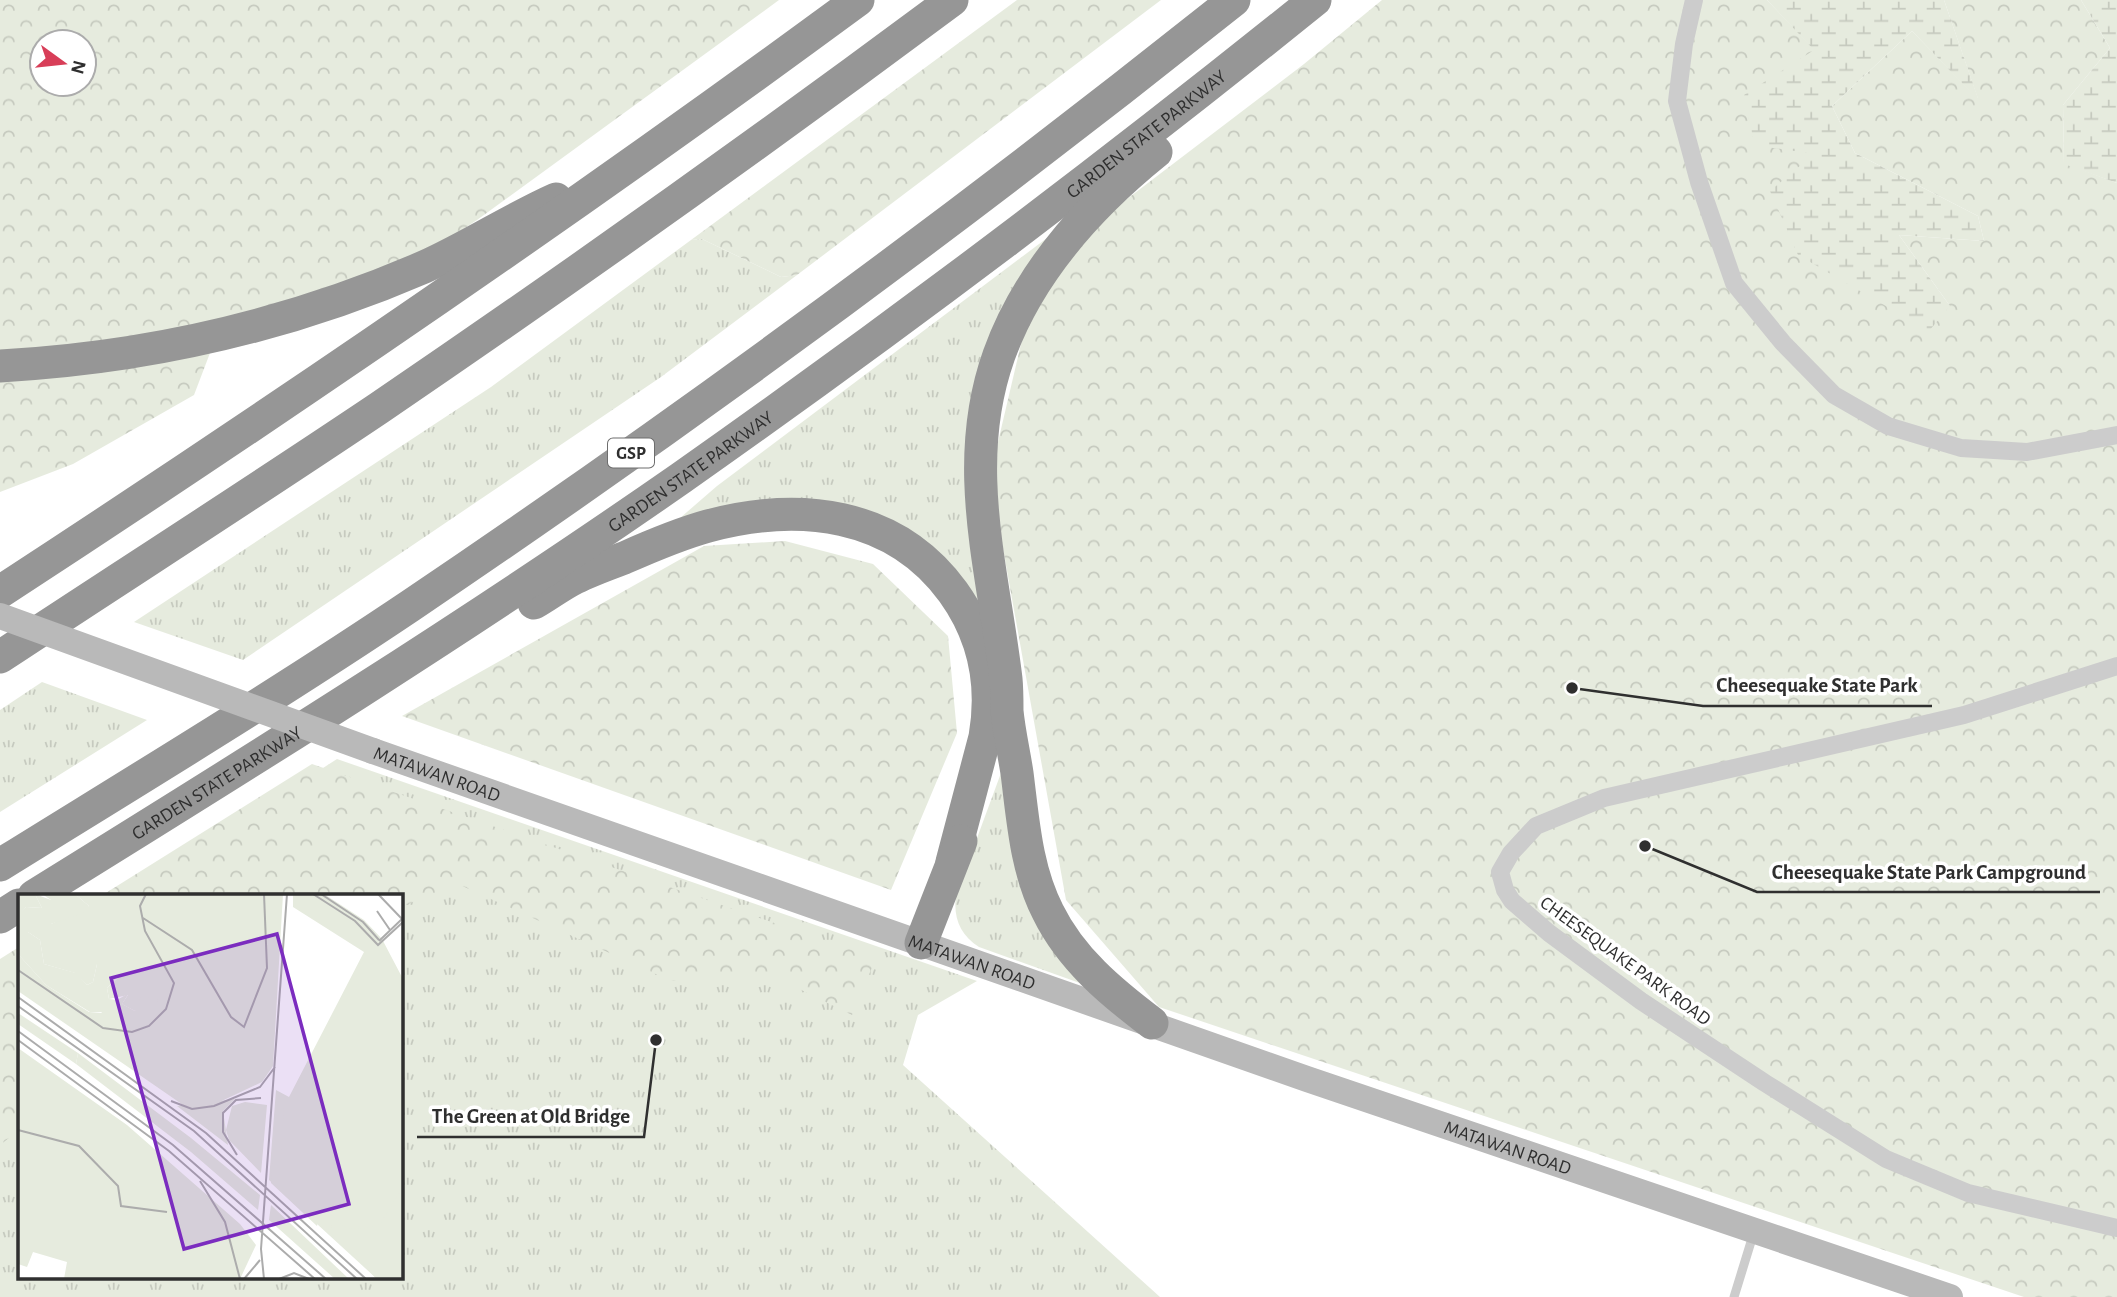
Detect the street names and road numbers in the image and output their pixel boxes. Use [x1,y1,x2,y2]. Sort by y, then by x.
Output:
street label: GARDEN STATE PARKWAY [1063,67,1230,203]
street label: GARDEN STATE PARKWAY [605,408,777,536]
road number: GSP [608,438,654,467]
street label: GARDEN STATE PARKWAY [129,723,306,844]
street label: MATAWAN ROAD [371,744,503,806]
street label: CHEESEQUAKE PARK ROAD [1536,893,1714,1029]
street label: MATAWAN ROAD [906,932,1037,994]
street label: MATAWAN ROAD [1441,1118,1573,1179]

